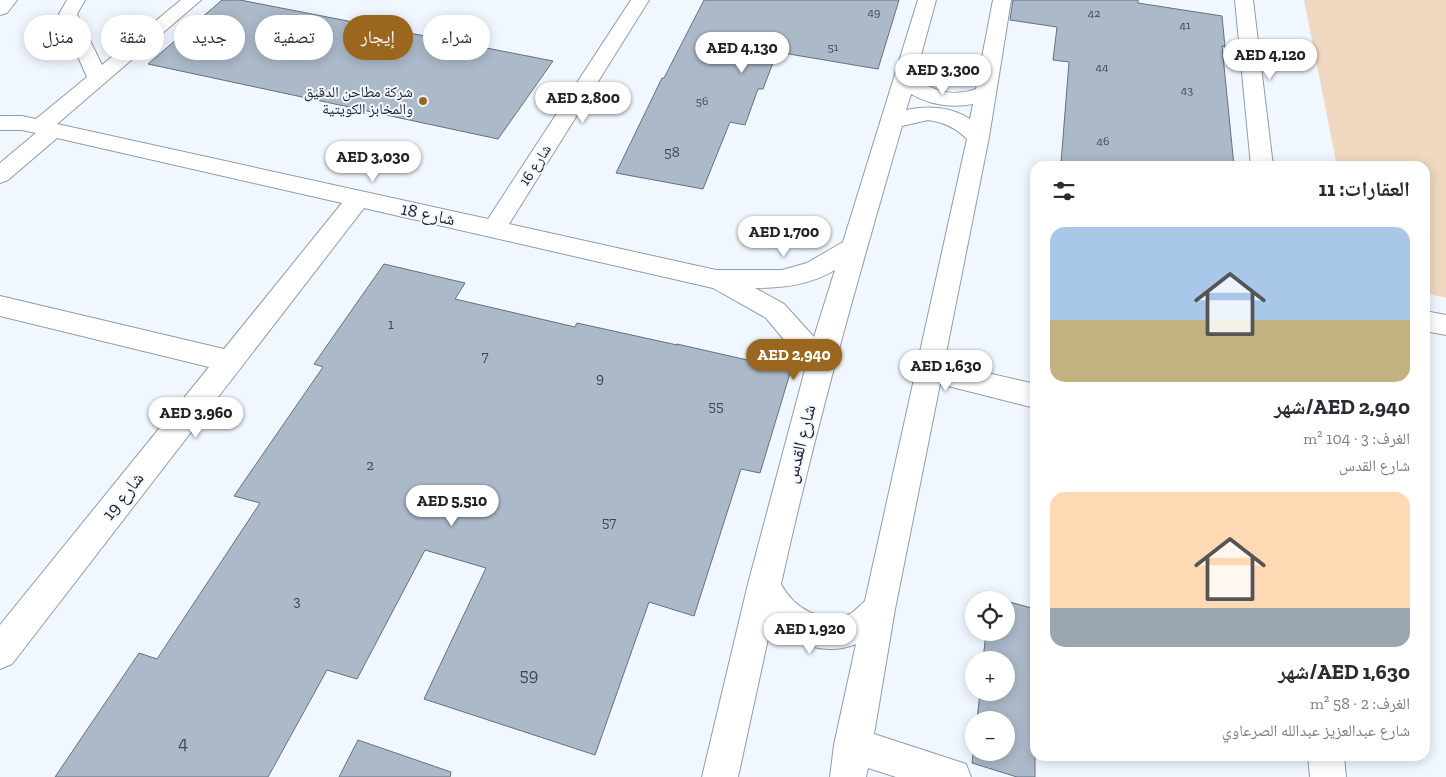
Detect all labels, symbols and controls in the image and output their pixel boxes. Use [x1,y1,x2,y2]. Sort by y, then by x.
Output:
house number: 49 [868,5,880,19]
house number: 42 [1088,6,1100,20]
chip: منزل [24,15,91,60]
chip: شقة [101,15,164,60]
chip: جديد [174,15,245,60]
chip: تصفية [255,15,333,60]
chip: إيجار [343,15,413,60]
chip: شراء [423,15,490,60]
house number: 41 [1179,18,1191,32]
pin: AED 4,130 [685,32,799,74]
text: AED 4,130 [706,38,778,57]
pin: AED 4,120 [1213,38,1327,81]
house number: 51 [828,40,839,54]
text: AED 4,120 [1234,45,1306,64]
pin: AED 3,300 [886,54,1000,96]
text: AED 3,300 [906,60,980,79]
house number: 44 [1096,60,1109,74]
pin: AED 2,800 [526,82,640,124]
place label: شركة مطاحن الدقيق والمخابز الكويتية [304,83,413,118]
house number: 43 [1181,83,1193,97]
text: AED 2,800 [546,88,620,107]
house number: 56 [696,94,708,108]
marker: شركة مطاحن الدقيق والمخابز الكويتية [417,95,429,107]
house number: 46 [1097,134,1109,148]
pin: AED 3,030 [316,140,430,183]
street label: شارع 16 [515,141,556,190]
house number: 58 [664,143,680,161]
text: AED 3,030 [336,147,410,166]
text: العقارات: 11 [1318,176,1410,201]
icon: filters [1050,177,1078,205]
street label: شارع 18 [399,198,457,230]
pin: AED 1,700 [727,216,841,258]
text: AED 1,700 [749,222,819,241]
icon: home [1185,259,1275,349]
house number: 1 [388,315,394,333]
pin: AED 2,940 [737,338,851,381]
text: AED 2,940 [757,345,831,364]
house number: 7 [481,347,489,365]
pin: AED 1,630 [889,350,1003,392]
text: AED 1,630 [911,356,981,375]
house number: 9 [596,369,604,387]
text: AED 2,940/شهر [1274,394,1410,419]
pin: AED 3,960 [139,396,253,439]
house number: 55 [708,397,724,415]
street label: شارع القدس [780,402,820,486]
text: AED 3,960 [159,403,233,422]
text: الغرف: 3 · 104 m² [1303,429,1410,448]
house number: 2 [366,456,374,474]
text: شارع القدس [1339,456,1410,475]
street label: شارع 19 [97,468,149,524]
pin: AED 5,510 [395,484,509,527]
text: AED 5,510 [417,491,487,510]
house number: 57 [602,513,616,531]
icon: home [1185,524,1275,614]
map controls [965,591,1015,761]
button: locate [965,591,1015,641]
house number: 3 [293,592,301,610]
pin: AED 1,920 [753,612,867,655]
text: AED 1,920 [774,619,846,638]
button: + [965,651,1015,701]
text: AED 1,630/شهر [1278,659,1410,684]
house number: 59 [520,664,538,686]
text: الغرف: 2 · 58 m² [1310,694,1410,713]
button: − [965,711,1015,761]
text: شارع عبدالعزيز عبدالله الصرعاوي [1222,721,1410,740]
house number: 4 [178,732,188,754]

